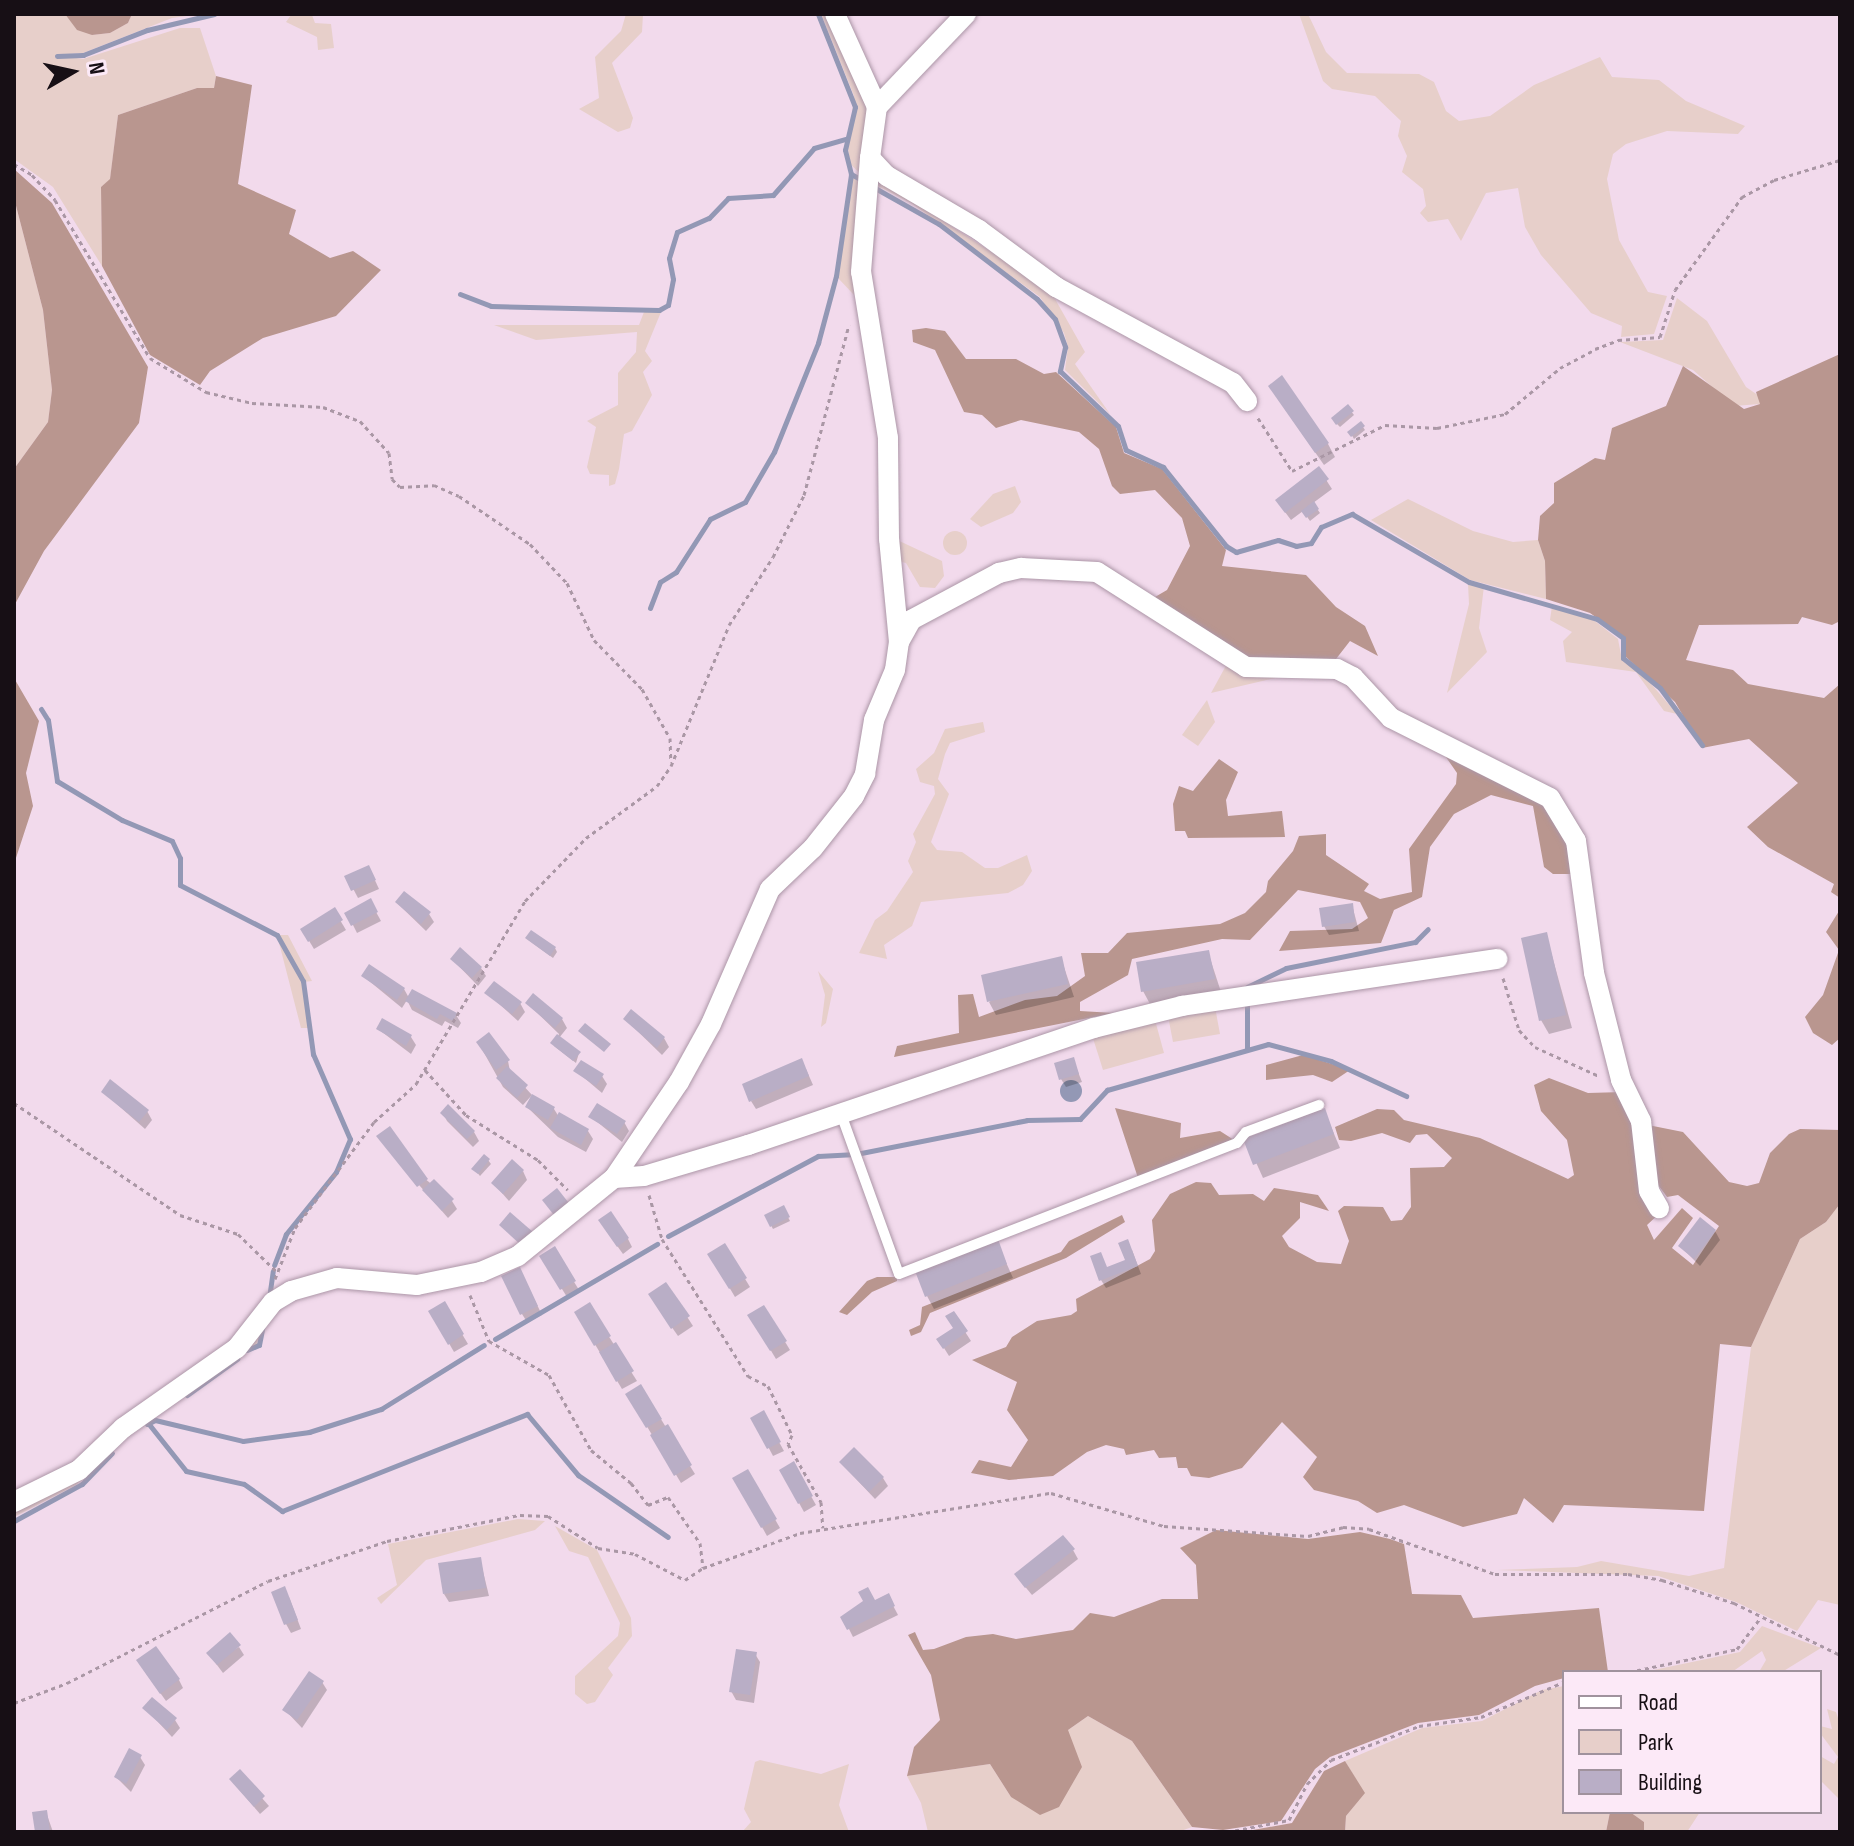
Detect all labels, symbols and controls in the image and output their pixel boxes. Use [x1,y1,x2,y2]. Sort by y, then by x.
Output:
north arrow [32,32,112,112]
text: N [82,60,110,76]
legend [1562,1670,1822,1814]
text: Road [1638,1688,1678,1717]
text: Park [1638,1728,1673,1757]
text: Building [1638,1768,1702,1797]

